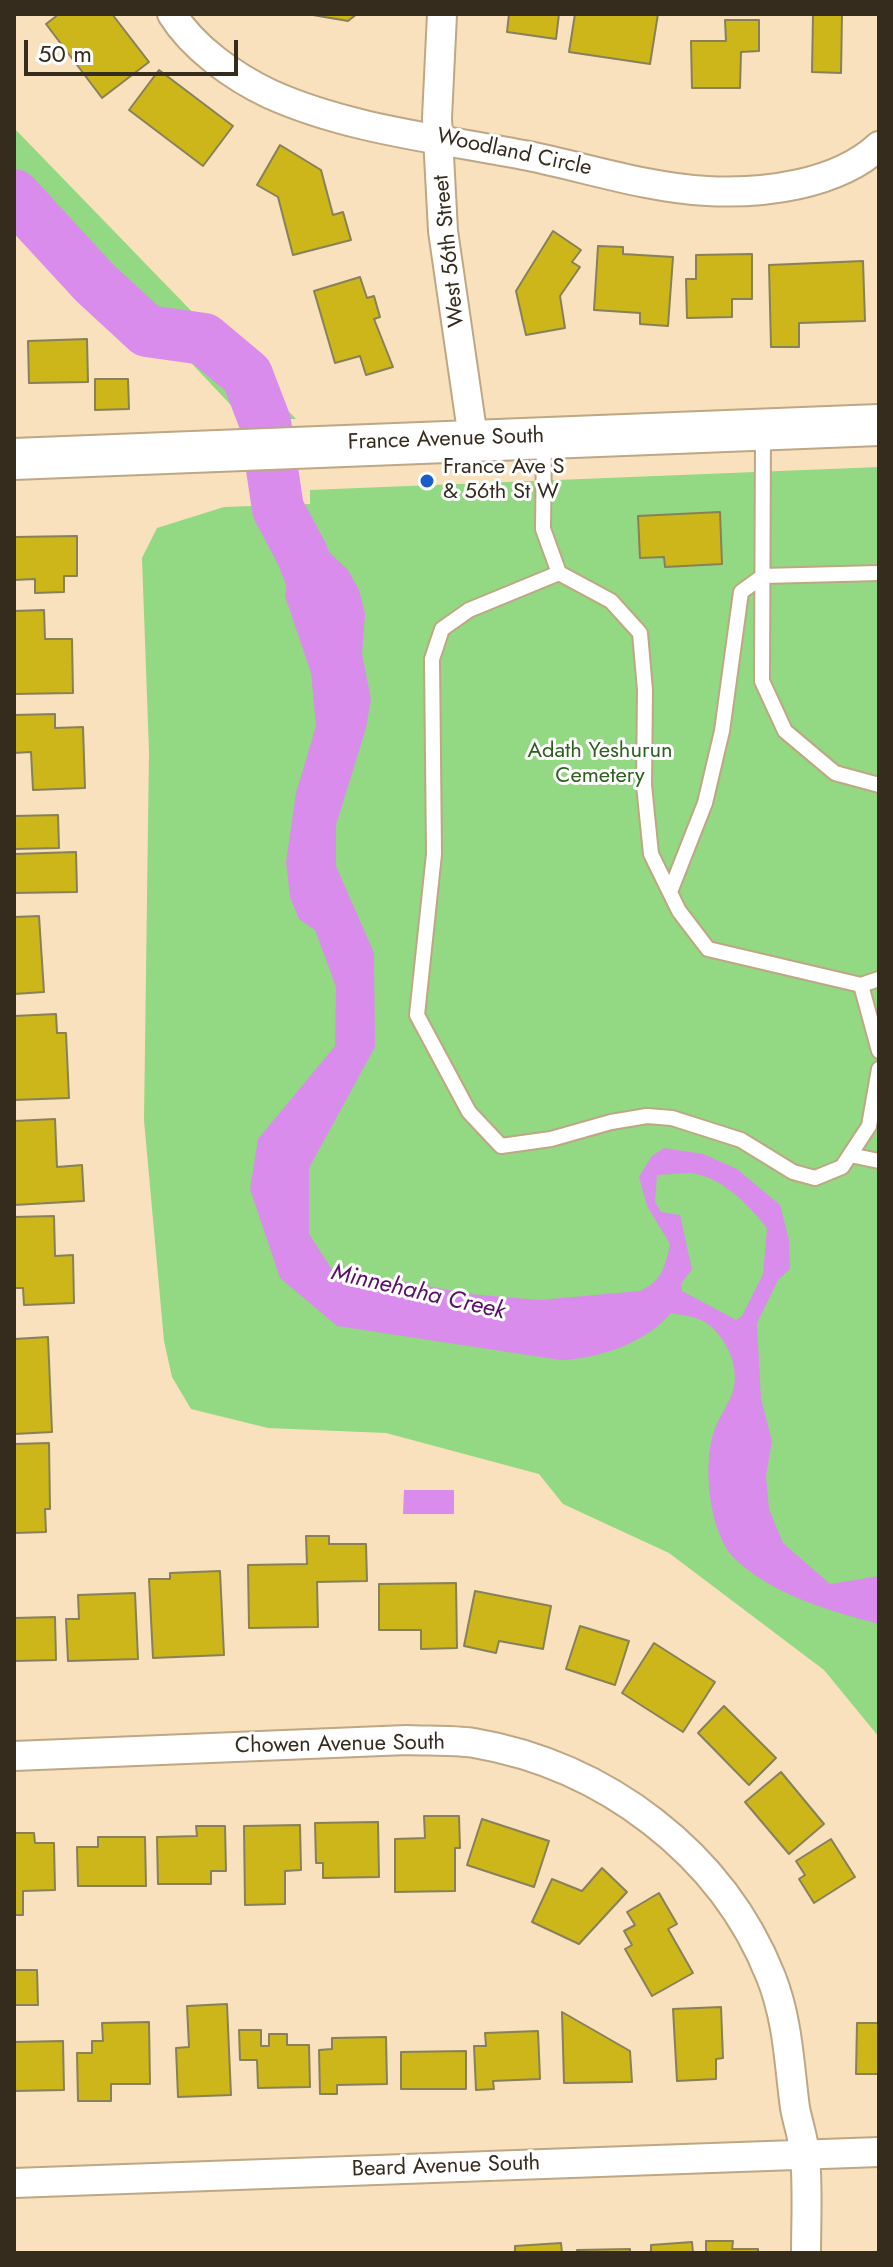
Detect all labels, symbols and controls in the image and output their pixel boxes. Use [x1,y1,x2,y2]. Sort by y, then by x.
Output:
scale bar [28,24,242,74]
text: 50 m [38,36,92,71]
street label: Woodland Circle [434,124,594,182]
street label: West 56th Street [429,173,471,329]
street label: France Avenue South [347,423,545,457]
place label: France Ave S & 56th St W [443,455,564,506]
marker: France Ave S & 56th St W [418,472,436,490]
park label: Adath Yeshurun Cemetery [527,739,673,790]
water label: Minnehaha Creek [328,1259,508,1327]
street label: Chowen Avenue South [235,1730,445,1760]
street label: Beard Avenue South [351,2151,541,2183]

